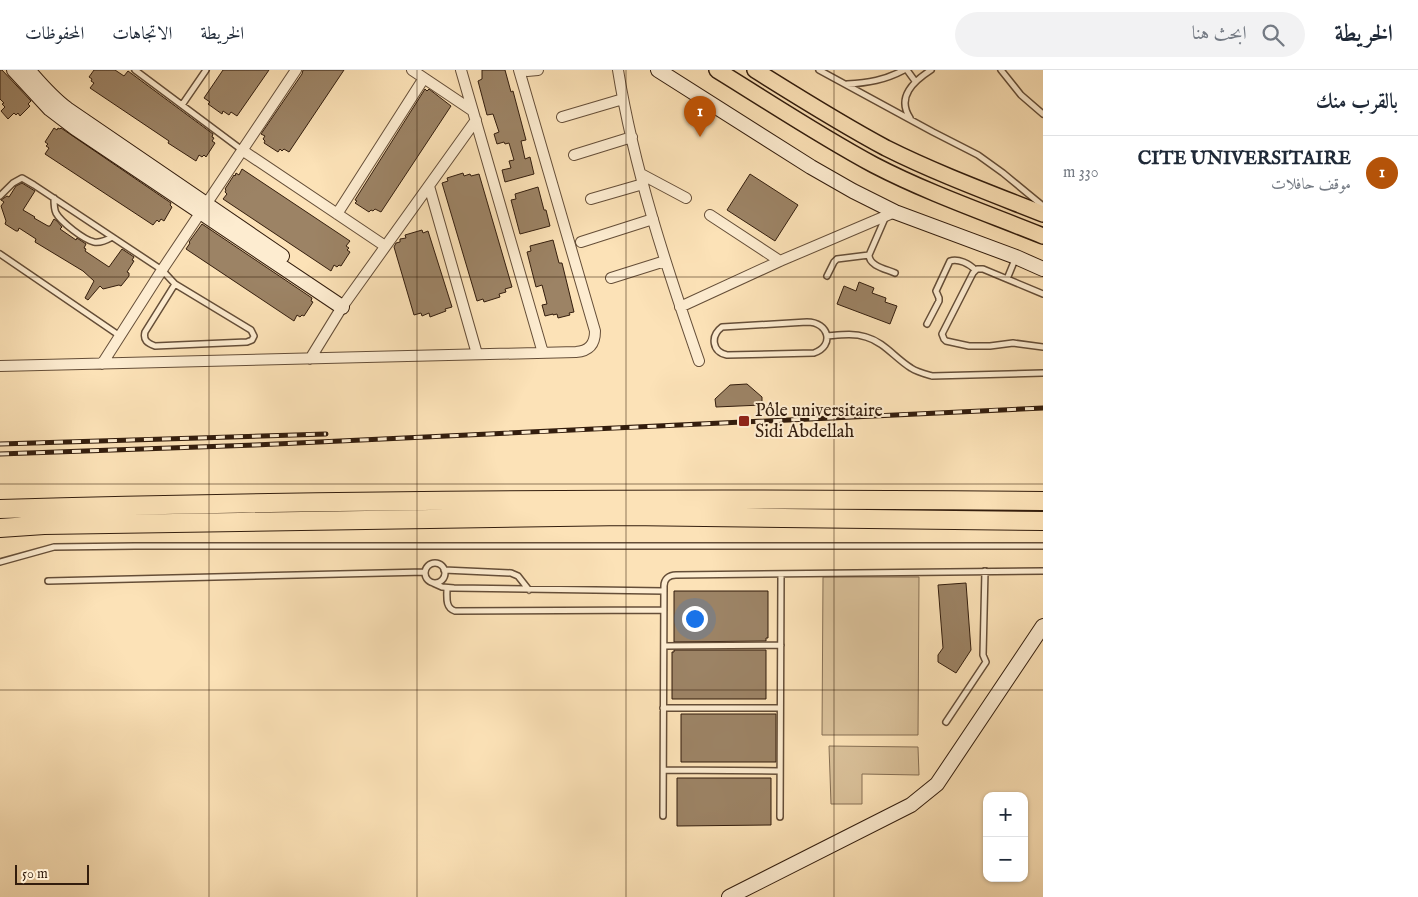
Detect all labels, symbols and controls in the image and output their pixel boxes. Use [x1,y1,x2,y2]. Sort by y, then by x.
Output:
search box [955,12,1305,57]
text: الخريطة [1335,19,1393,50]
icon: search [1259,21,1287,49]
text: ابحث هنا [1192,22,1247,46]
text: المحفوظات [25,23,84,46]
text: الاتجاهات [112,23,172,46]
text: الخريطة [200,23,244,46]
text: بالقرب منك [1316,89,1398,116]
pin: 1 [684,96,716,137]
text: CITE UNIVERSITAIRE [1138,147,1351,171]
text: 330 m [1063,163,1099,183]
text: 1 [1379,163,1385,183]
text: موقف حافلات [1271,175,1351,195]
place label: Pôle universitaire Sidi Abdellah [755,400,883,444]
marker: Pôle universitaire Sidi Abdellah [737,414,751,428]
your location [682,606,708,632]
map controls [983,792,1028,882]
button: + [983,792,1028,837]
button: − [983,837,1028,882]
scale bar [15,862,89,885]
text: 50 m [22,865,48,883]

